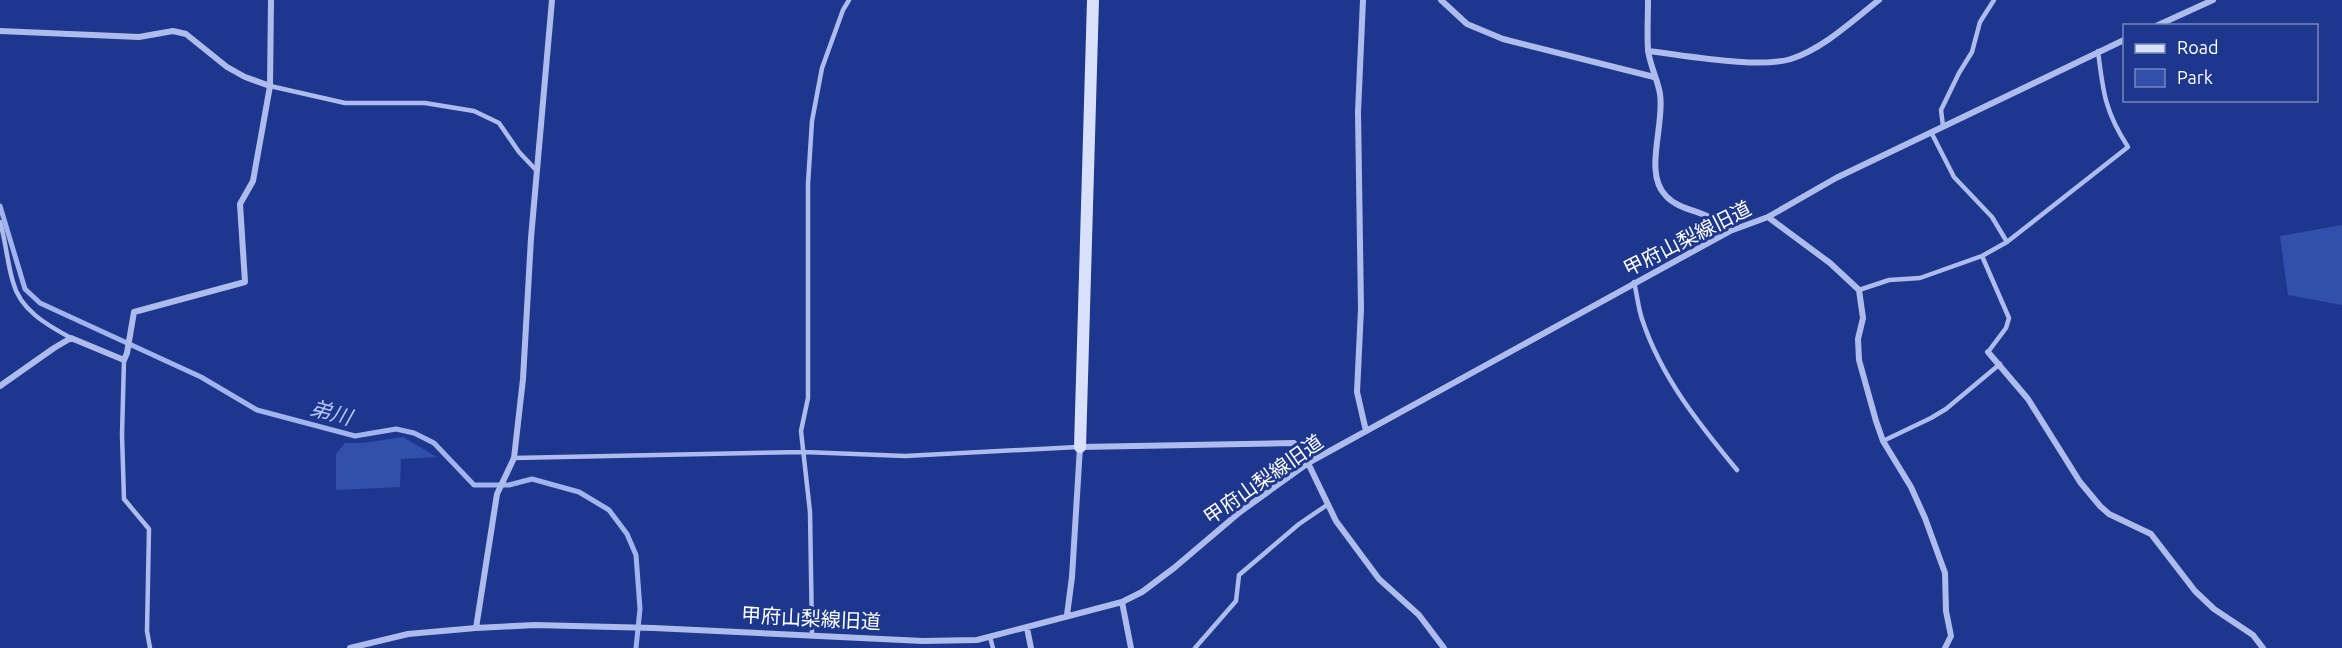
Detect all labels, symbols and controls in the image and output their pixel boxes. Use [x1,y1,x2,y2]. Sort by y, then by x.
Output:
legend [2123,24,2318,102]
text: Road [2177,37,2219,57]
text: Park [2177,67,2213,87]
street label: 甲府山梨線旧道 [1619,196,1755,280]
water label: 弟川 [308,395,356,430]
street label: 甲府山梨線旧道 [1199,429,1327,529]
street label: 甲府山梨線旧道 [740,603,882,633]

